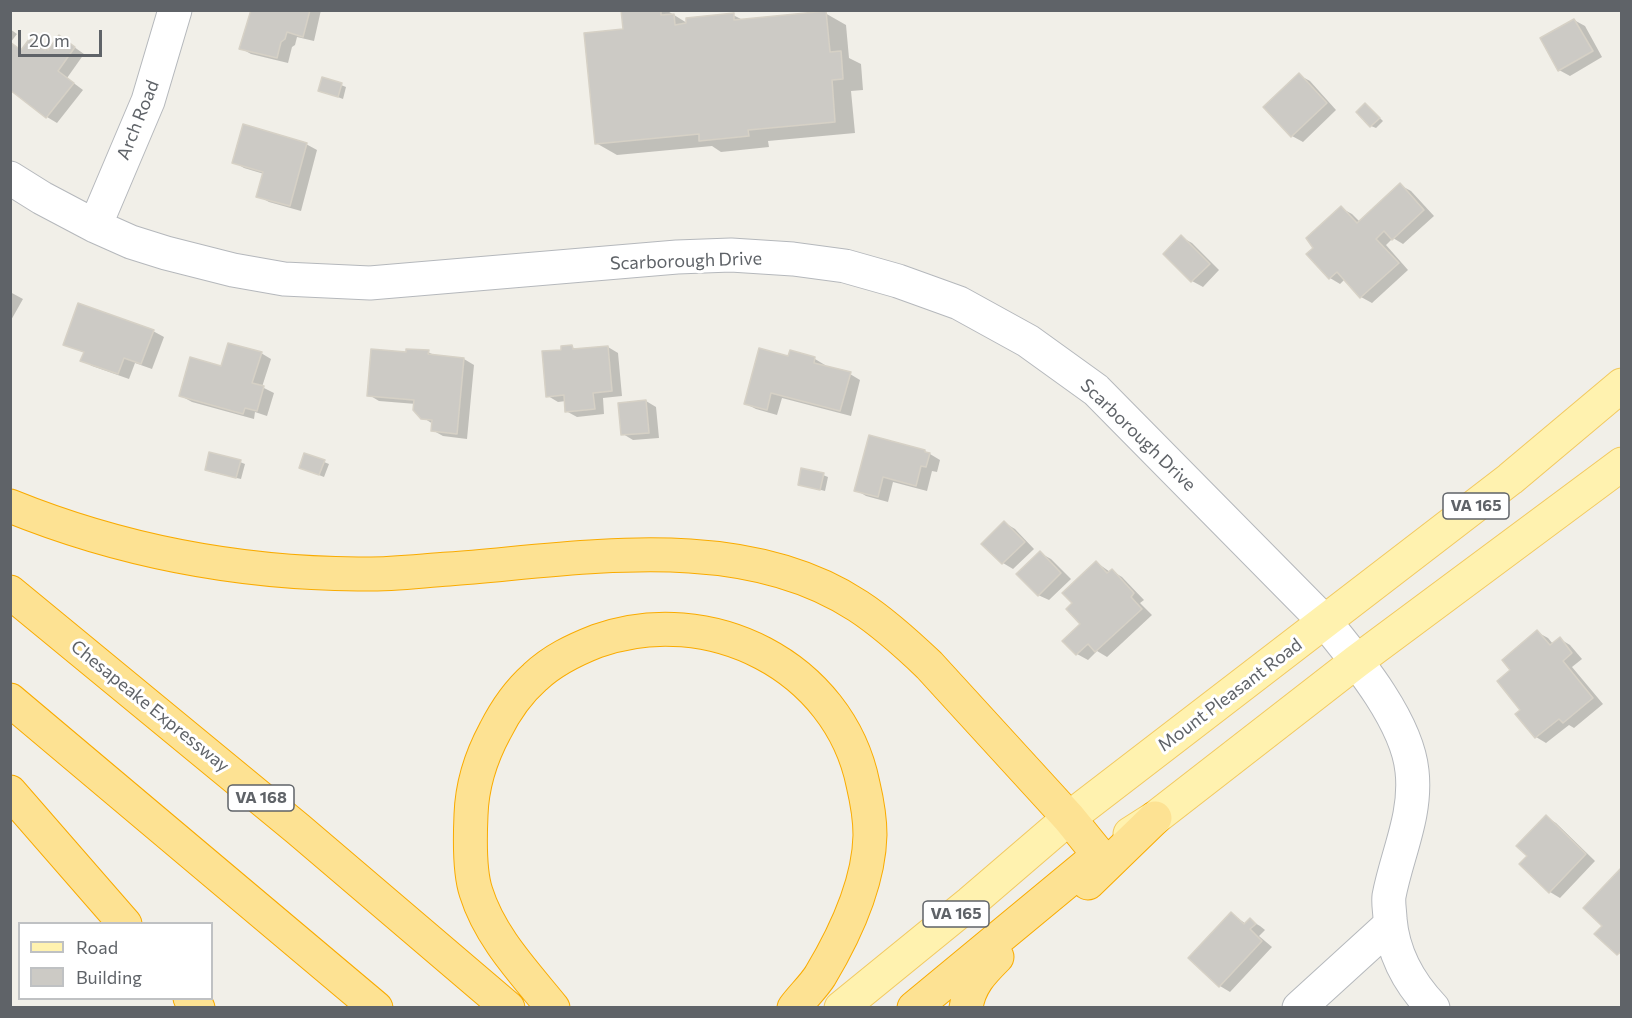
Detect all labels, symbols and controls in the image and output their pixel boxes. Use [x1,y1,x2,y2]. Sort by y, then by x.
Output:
scale bar [21,18,105,56]
text: 20 m [29,29,70,51]
street label: Arch Road [112,77,164,163]
street label: Scarborough Drive [610,248,762,274]
street label: Scarborough Drive [1076,374,1200,496]
road number: VA 165 [1443,493,1509,519]
street label: Mount Pleasant Road [1154,634,1306,756]
street label: Chesapeake Expressway [66,635,234,777]
road number: VA 168 [228,785,294,811]
road number: VA 165 [923,901,989,927]
legend [18,922,213,1000]
text: Road [76,936,118,958]
text: Building [76,966,142,988]

